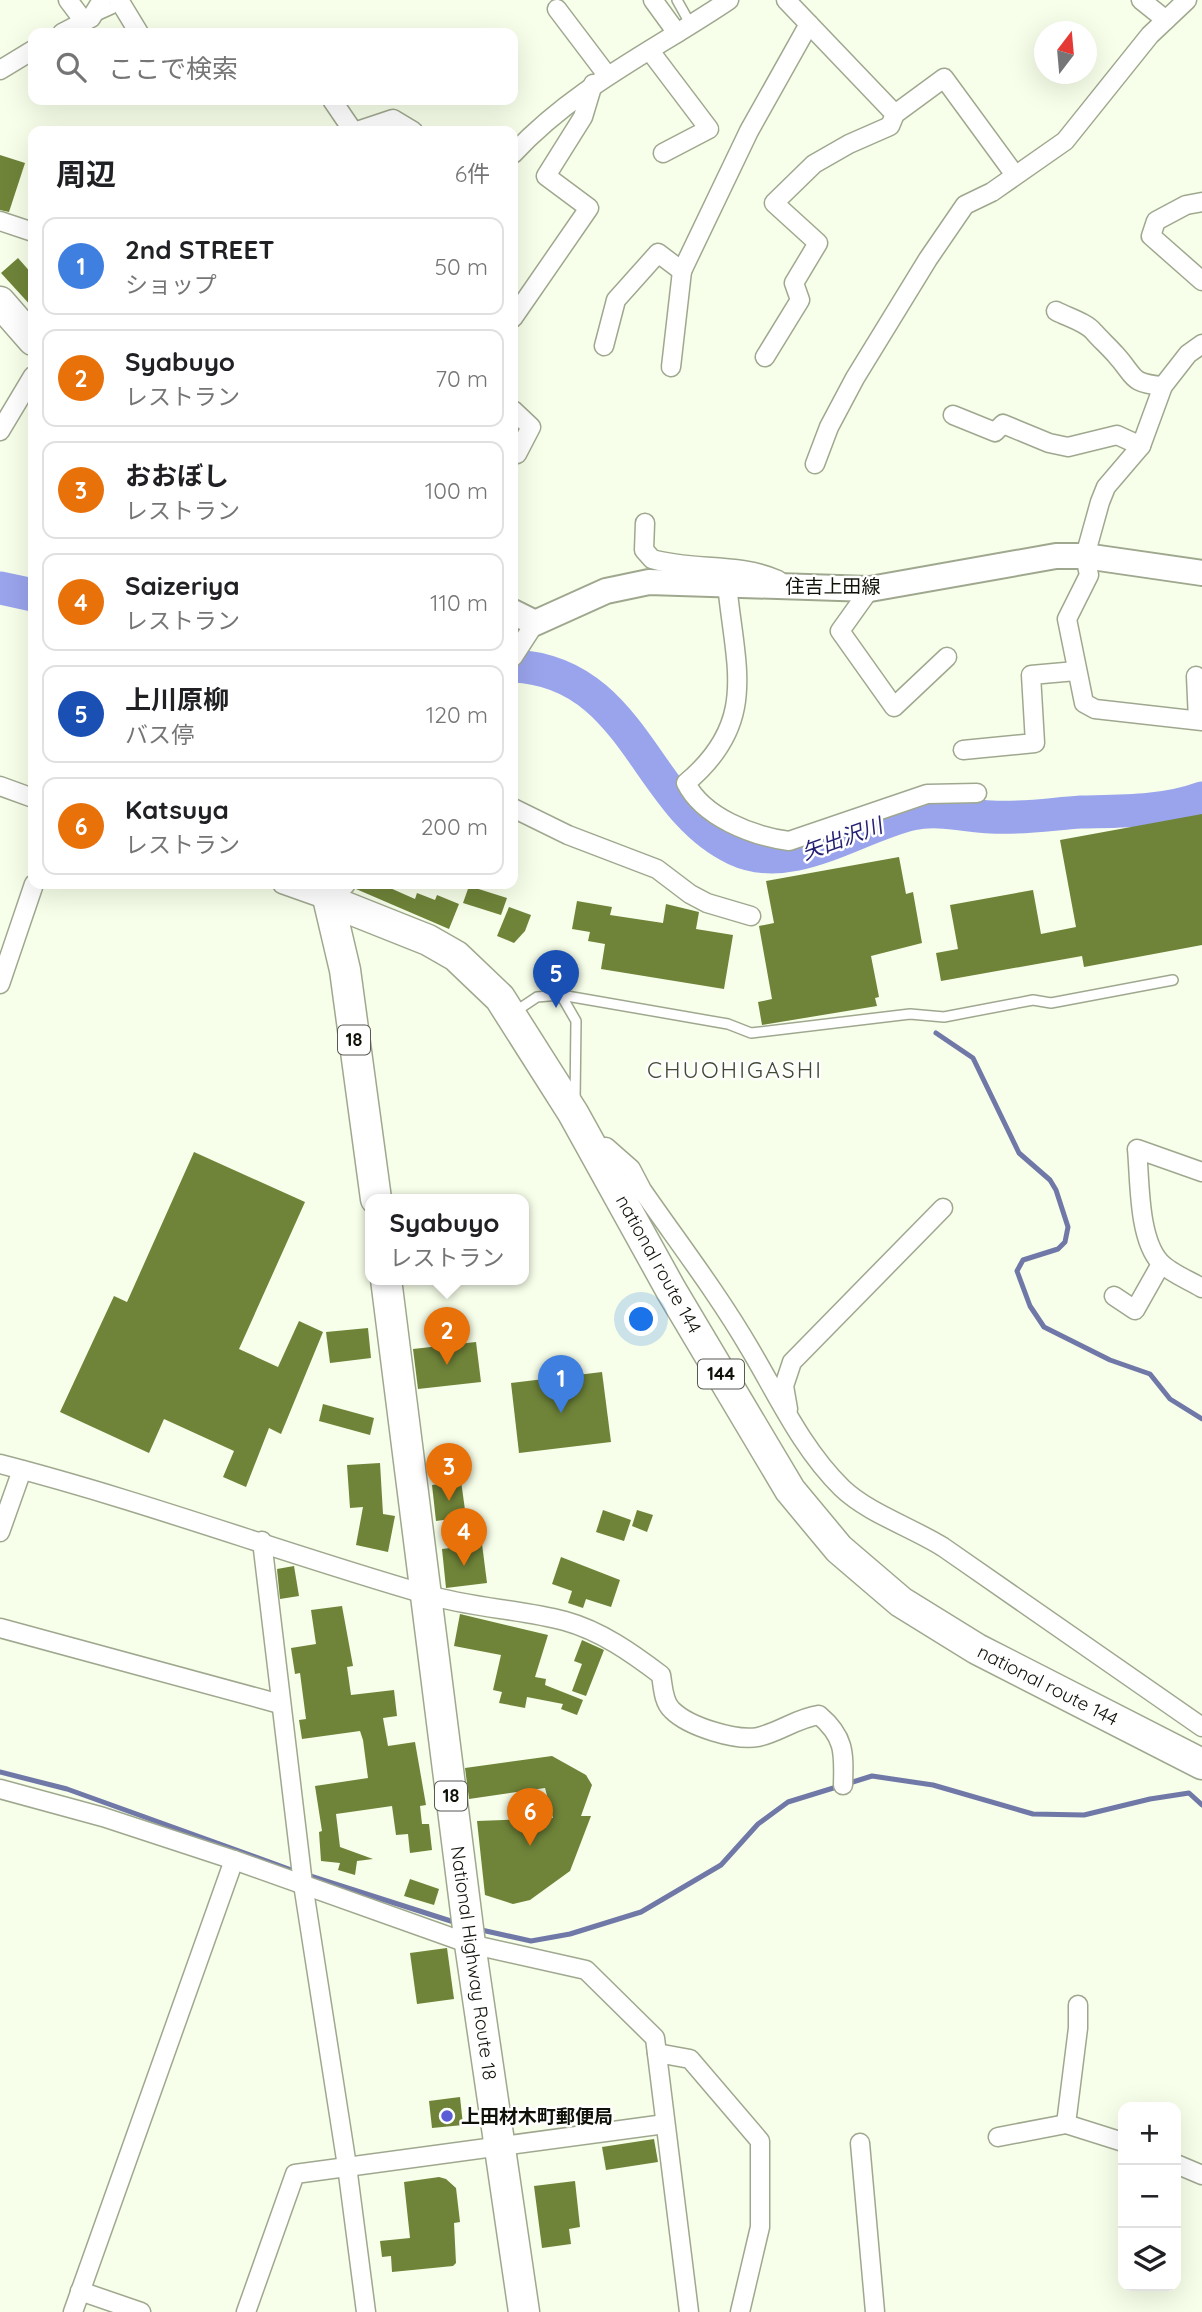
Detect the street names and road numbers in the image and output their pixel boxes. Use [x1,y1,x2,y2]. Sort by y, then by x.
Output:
street label: 住吉上田線 [785,574,881,598]
road number: 18 [338,1026,370,1055]
street label: national route 144 [611,1191,707,1337]
road number: 144 [698,1359,744,1388]
street label: national route 144 [974,1639,1122,1731]
road number: 18 [435,1781,467,1810]
street label: National Highway Route 18 [446,1844,502,2082]

